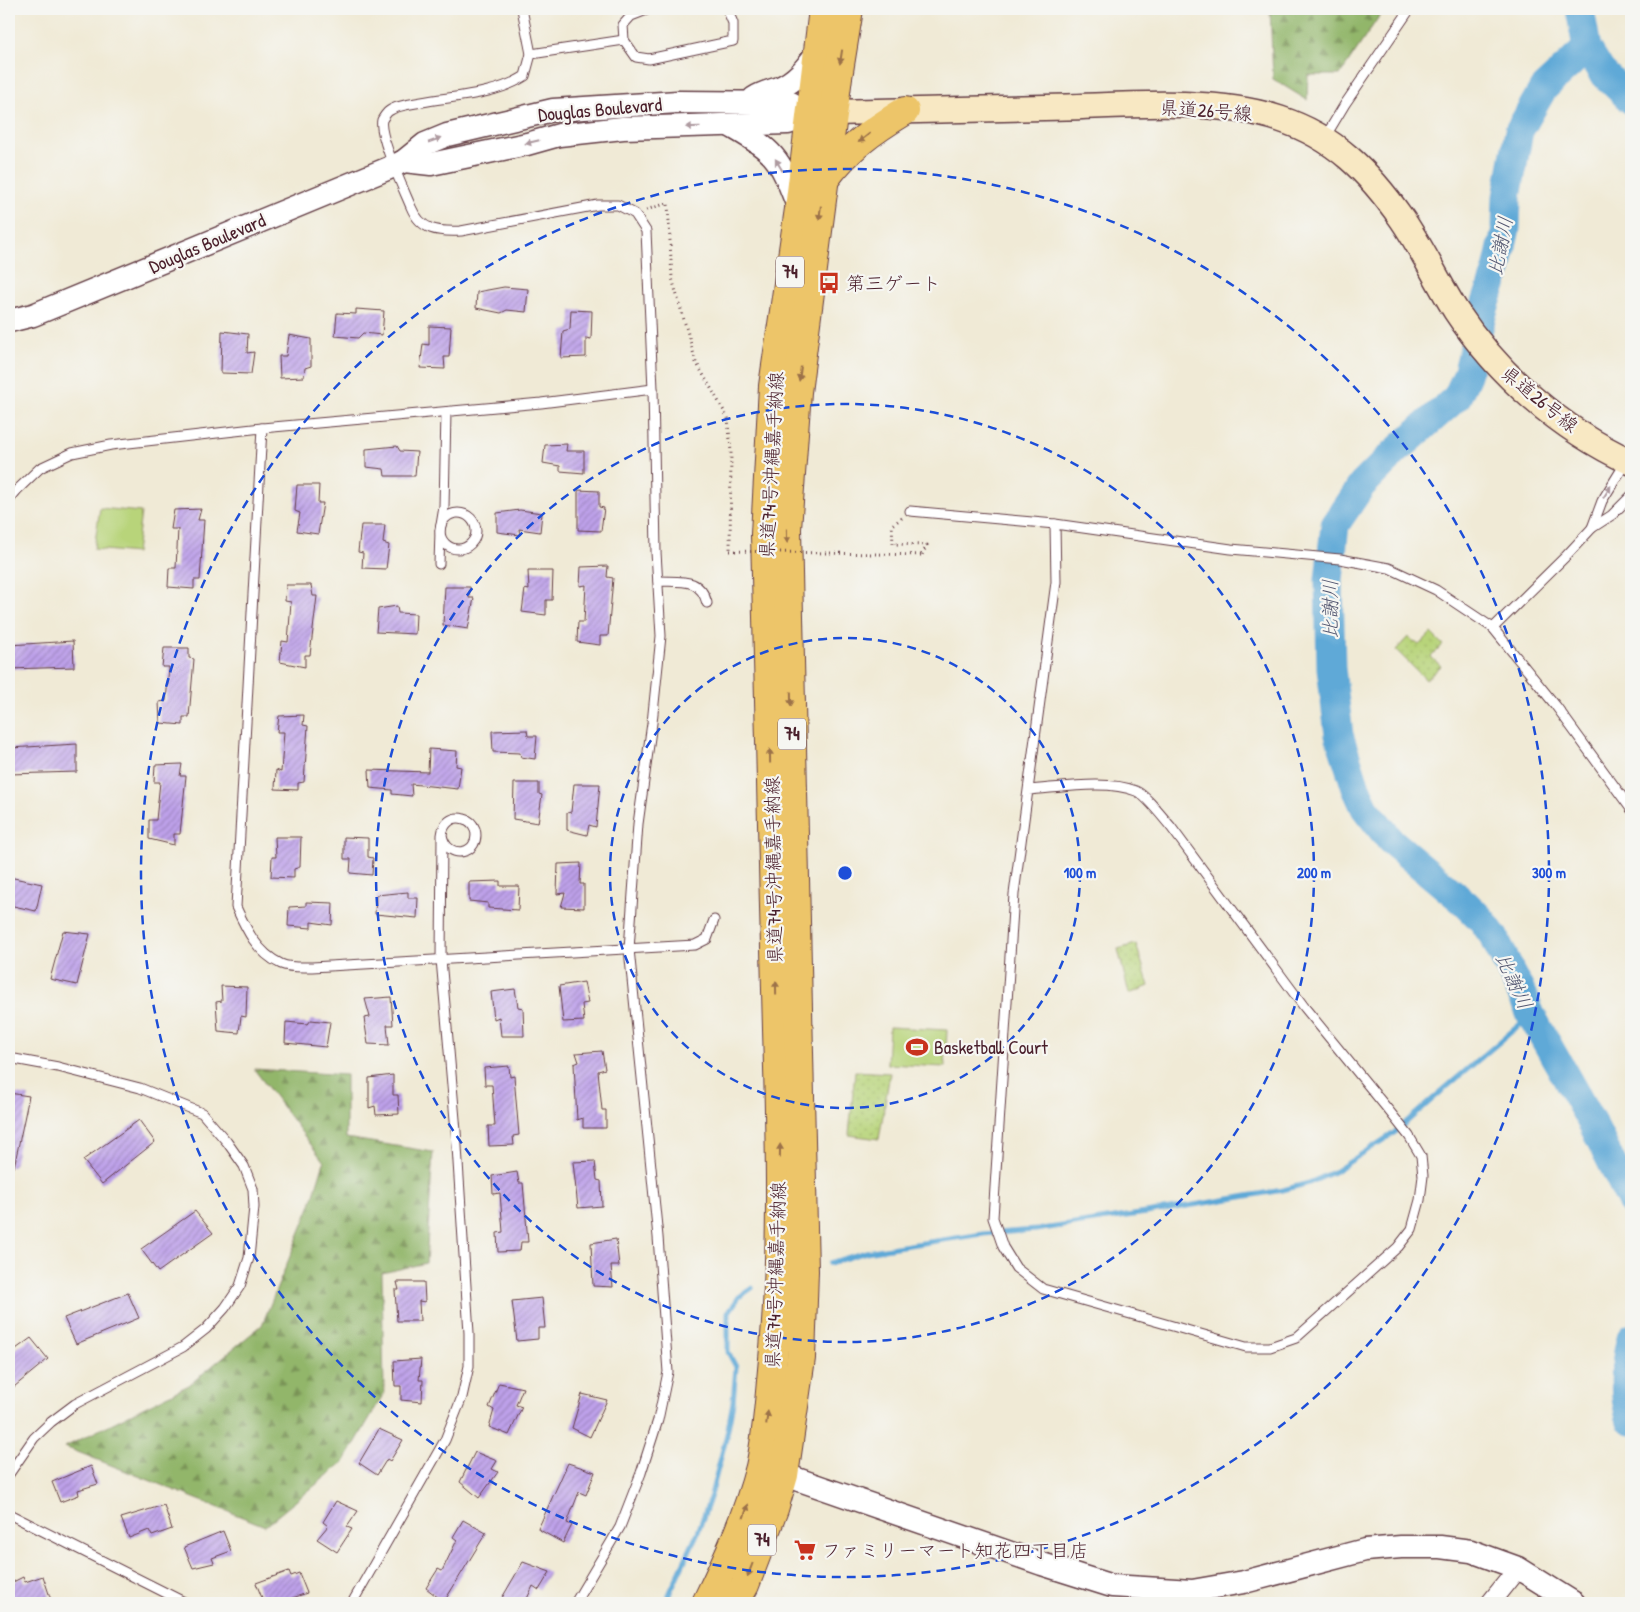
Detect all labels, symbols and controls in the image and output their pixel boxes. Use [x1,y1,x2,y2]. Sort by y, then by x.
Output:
one-way arrow [837,49,845,65]
street label: Douglas Boulevard [537,91,664,127]
street label: 県道26号線 [1159,94,1253,126]
one-way arrow [685,123,701,131]
one-way arrow [858,133,871,144]
one-way arrow [427,136,442,143]
one-way arrow [525,139,540,147]
one-way arrow [774,158,783,171]
one-way arrow [816,206,824,222]
street label: Douglas Boulevard [145,207,270,279]
water label: 比謝川 [1481,214,1518,278]
road number: 74 [776,256,804,288]
bus stop icon: 第三ゲート [816,270,842,296]
place label: 第三ゲート [846,270,941,296]
street label: 県道26号線 [1496,360,1584,438]
one-way arrow [796,367,804,383]
street label: 県道74号沖縄嘉手納線 [753,371,789,559]
one-way arrow [1602,486,1612,499]
one-way arrow [784,529,792,545]
water label: 比謝川 [1316,579,1343,639]
one-way arrow [787,691,795,707]
road number: 74 [778,719,806,750]
one-way arrow [766,748,774,764]
street label: 県道74号沖縄嘉手納線 [758,776,788,964]
text: 100 m [1064,862,1096,883]
text: 200 m [1297,862,1331,883]
text: 300 m [1532,862,1566,883]
centre of rings [836,864,854,882]
water label: 比謝川 [1490,948,1539,1014]
one-way arrow [772,980,780,996]
sports icon: Basketball Court [904,1034,930,1060]
place label: Basketball Court [934,1034,1048,1060]
one-way arrow [776,1143,784,1159]
street label: 県道74号沖縄嘉手納線 [759,1181,791,1369]
one-way arrow [763,1409,771,1425]
one-way arrow [742,1503,750,1518]
road number: 74 [748,1524,776,1556]
supermarket icon: ファミリーマート知花四丁目店 [792,1537,818,1563]
place label: ファミリーマート知花四丁目店 [822,1537,1088,1563]
one-way arrow [746,1563,754,1578]

